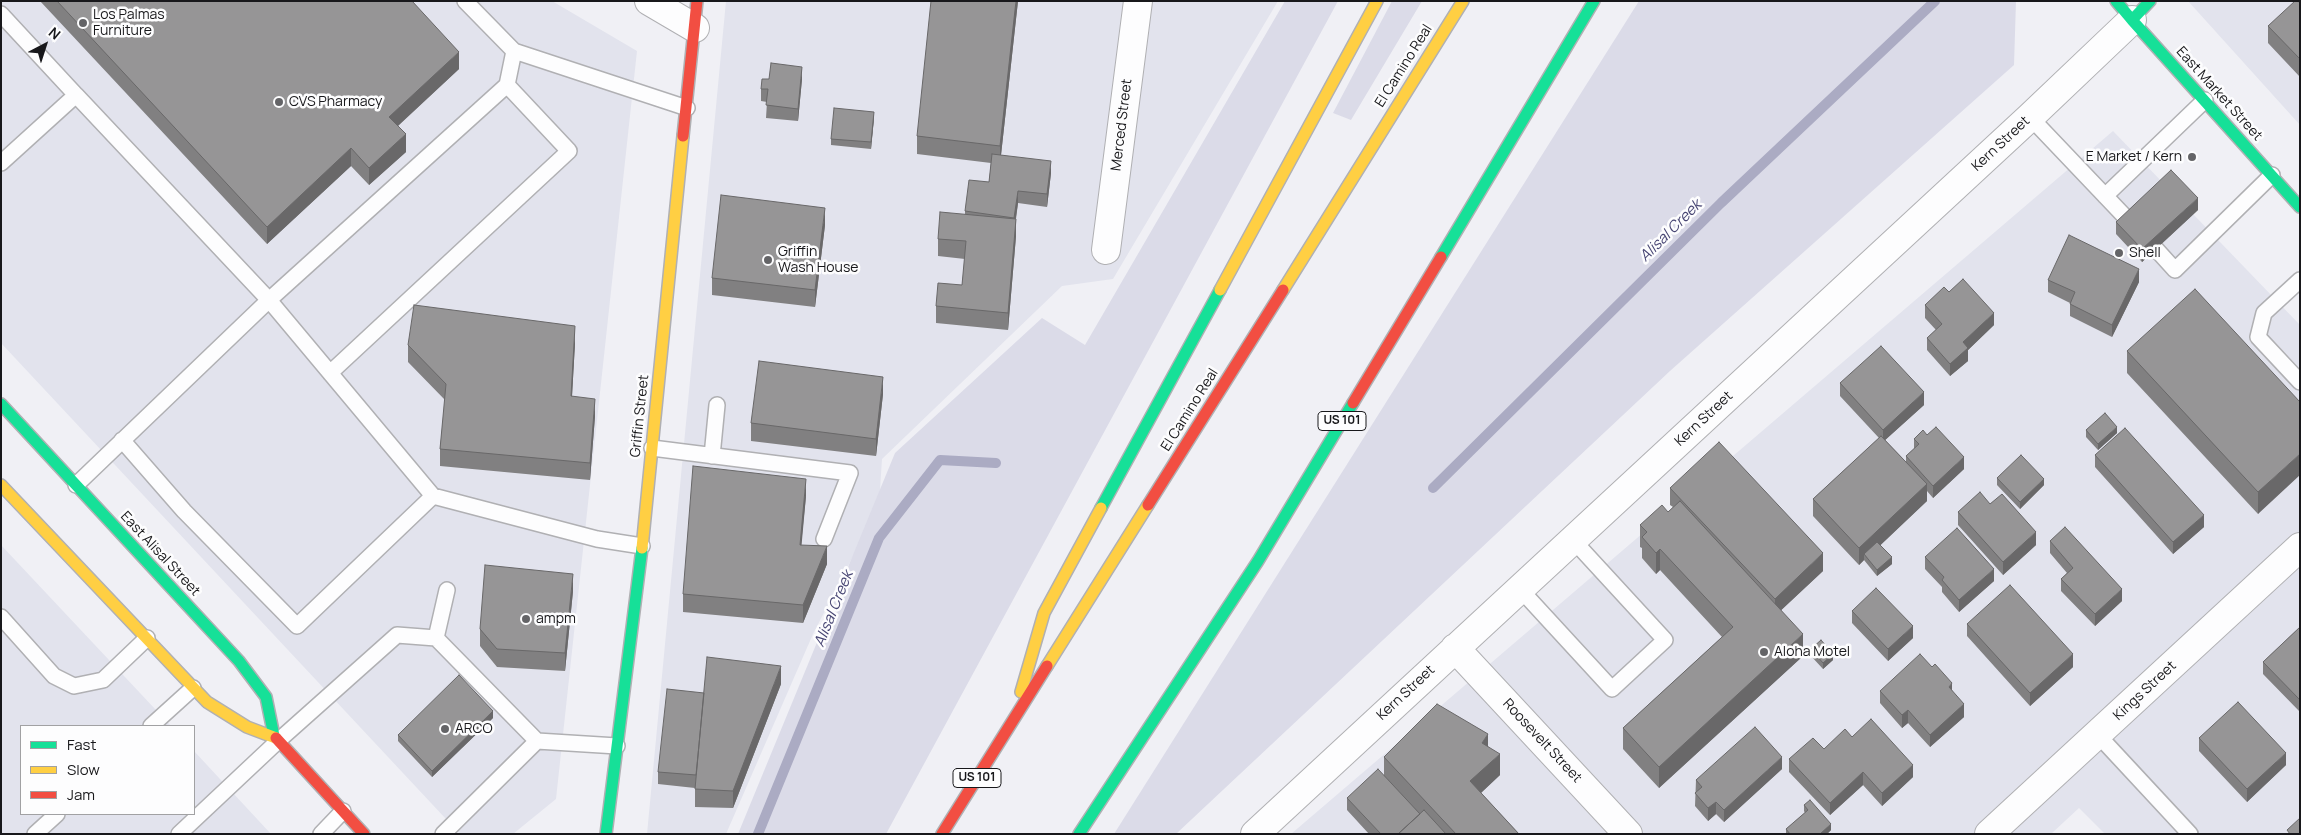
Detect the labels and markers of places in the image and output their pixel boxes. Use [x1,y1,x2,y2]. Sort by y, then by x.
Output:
place label: Los Palmas Furniture [93,7,165,40]
marker: Los Palmas Furniture [77,17,89,29]
place label: CVS Pharmacy [289,94,382,110]
marker: CVS Pharmacy [273,96,285,108]
place label: E Market / Kern [2086,149,2182,165]
marker: E Market / Kern [2186,151,2198,163]
place label: Griffin Wash House [778,244,858,276]
place label: Shell [2129,245,2161,261]
marker: Shell [2113,247,2125,259]
marker: Griffin Wash House [762,254,774,266]
place label: ampm [536,611,576,627]
marker: ampm [520,613,532,625]
place label: Aloha Motel [1774,644,1850,660]
marker: Aloha Motel [1758,646,1770,658]
place label: ARCO [455,721,493,737]
marker: ARCO [439,723,451,735]

